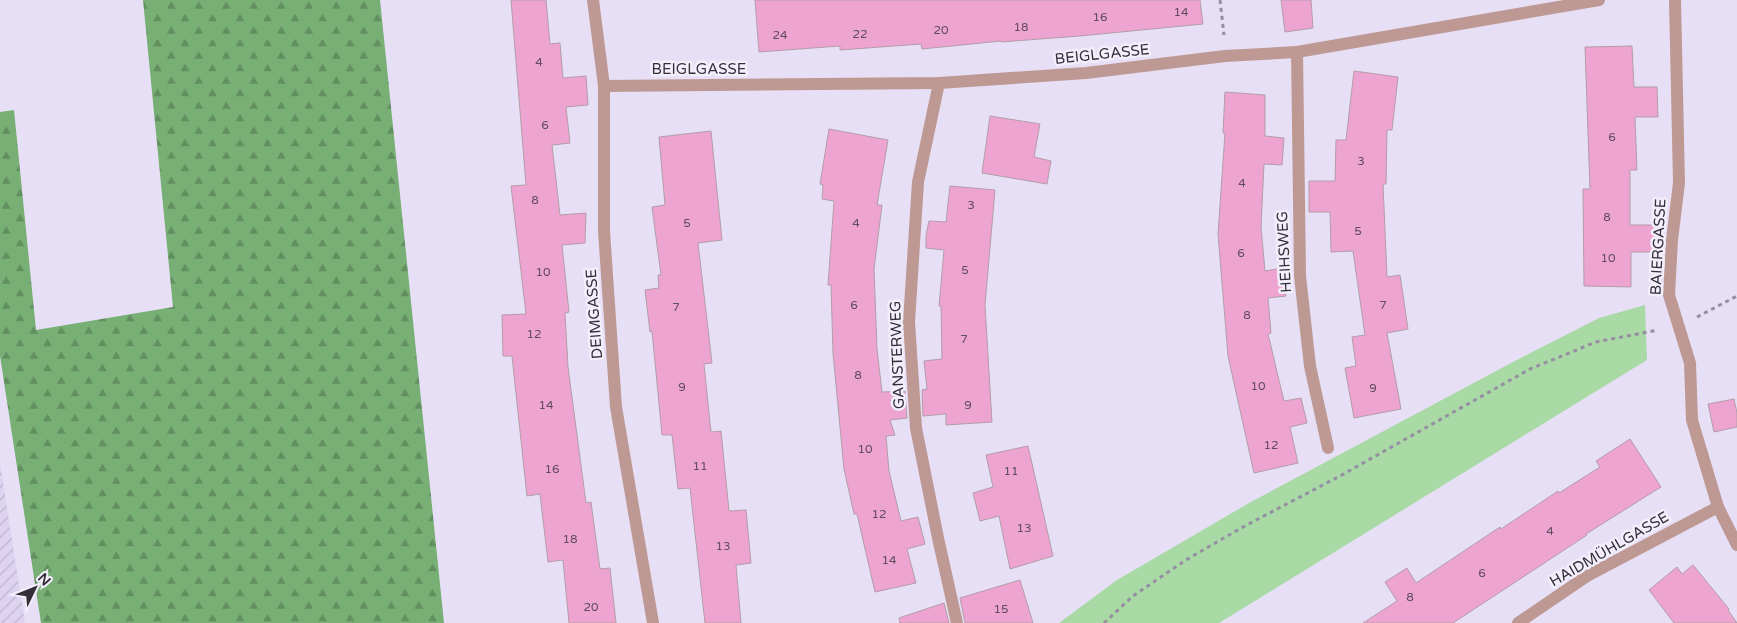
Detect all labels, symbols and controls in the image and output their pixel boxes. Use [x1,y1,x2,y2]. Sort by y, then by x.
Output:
house number: 14 [1173,5,1189,19]
house number: 16 [1092,10,1108,24]
house number: 18 [1013,20,1029,34]
house number: 20 [933,23,949,37]
house number: 22 [852,27,868,41]
house number: 24 [772,28,788,42]
street label: BEIGLGASSE [1054,40,1150,68]
house number: 4 [535,55,543,69]
street label: BEIGLGASSE [652,60,746,78]
house number: 6 [541,118,549,132]
house number: 6 [1608,130,1616,144]
house number: 3 [1357,154,1365,168]
house number: 4 [1238,176,1246,190]
house number: 8 [531,193,539,207]
house number: 3 [967,198,975,212]
street label: BAIERGASSE [1646,198,1670,296]
house number: 8 [1603,210,1611,224]
street label: HEIHSWEG [1273,211,1295,293]
house number: 5 [683,216,691,230]
house number: 4 [852,216,860,230]
house number: 5 [1354,224,1362,238]
house number: 6 [1237,246,1245,260]
house number: 10 [1600,251,1616,265]
house number: 5 [961,263,969,277]
house number: 10 [535,265,551,279]
street label: DEIMGASSE [582,268,606,360]
house number: 6 [850,298,858,312]
house number: 7 [1379,298,1387,312]
house number: 7 [672,300,680,314]
street label: GANSTERWEG [886,300,908,410]
house number: 8 [1243,308,1251,322]
house number: 12 [526,327,542,341]
house number: 7 [960,332,968,346]
house number: 8 [854,368,862,382]
house number: 10 [1250,379,1266,393]
house number: 9 [678,380,686,394]
house number: 9 [1369,381,1377,395]
house number: 14 [538,398,554,412]
house number: 9 [964,398,972,412]
house number: 12 [1263,438,1279,452]
house number: 10 [857,442,873,456]
house number: 11 [692,459,708,473]
house number: 16 [544,462,560,476]
house number: 11 [1003,464,1019,478]
house number: 12 [871,507,887,521]
street label: HAIDMÜHLGASSE [1546,508,1672,590]
house number: 13 [1016,521,1032,535]
house number: 4 [1546,524,1554,538]
house number: 18 [562,532,578,546]
house number: 13 [715,539,731,553]
house number: 14 [881,553,897,567]
north arrow [10,563,60,613]
house number: 6 [1478,566,1486,580]
text: N [34,570,54,589]
house number: 8 [1406,590,1414,604]
house number: 20 [583,600,599,614]
house number: 15 [993,602,1009,616]

